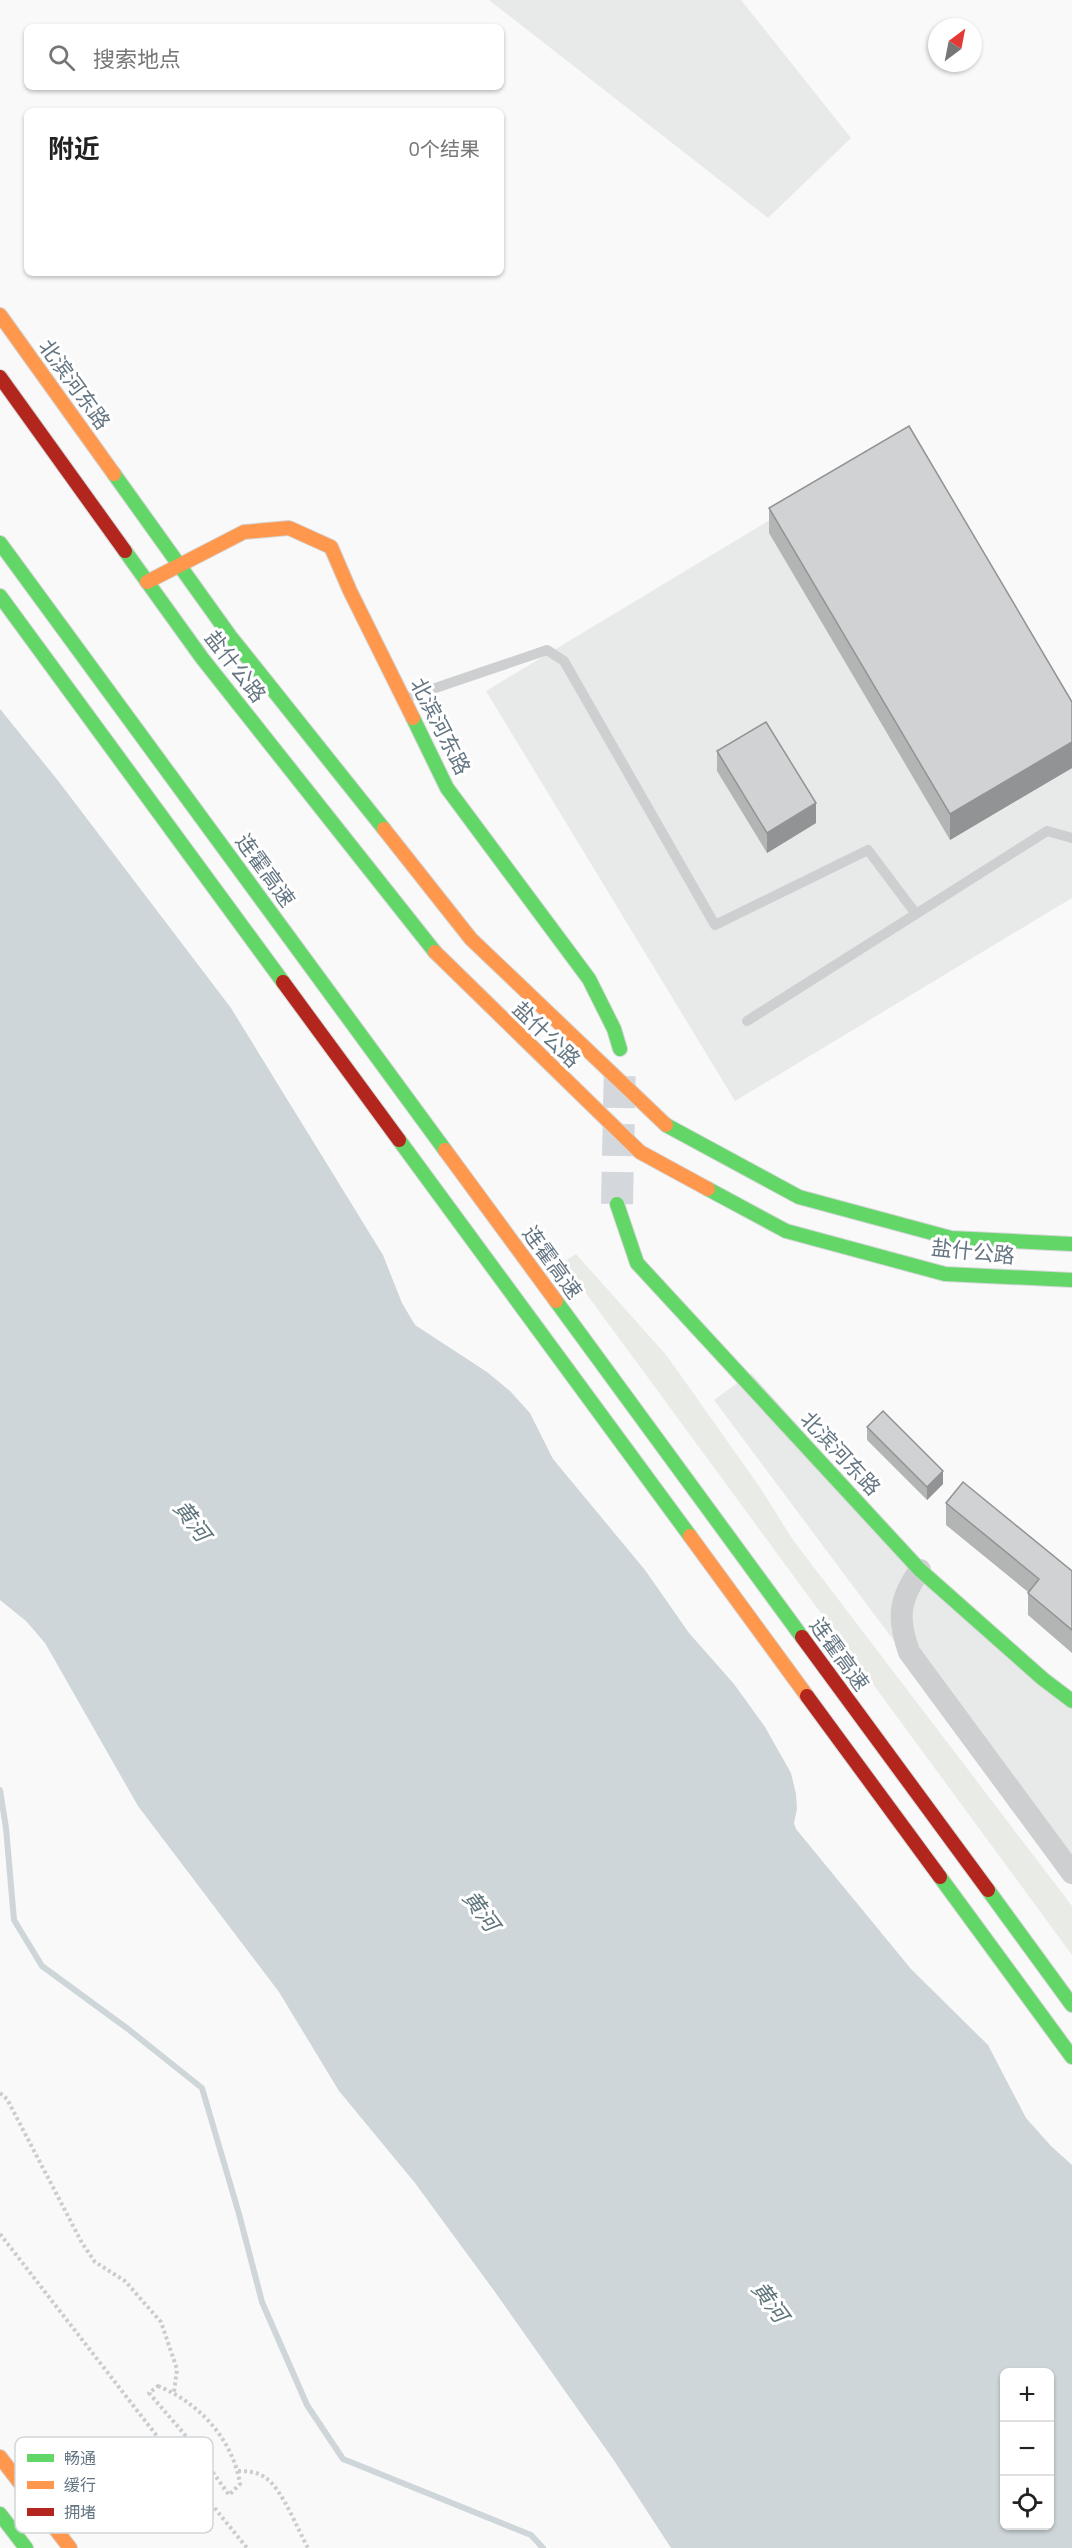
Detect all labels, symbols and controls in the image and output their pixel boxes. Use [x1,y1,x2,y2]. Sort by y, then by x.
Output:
north arrow [928,18,982,72]
search box [24,24,504,90]
icon: search [45,41,78,74]
text: 搜索地点 [93,43,181,73]
text: 附近 [48,130,100,166]
text: 0个结果 [409,135,480,162]
street label: 北滨河东路 [33,333,117,435]
street label: 盐什公路 [199,624,273,708]
street label: 北滨河东路 [405,673,477,779]
street label: 连霍高速 [230,828,302,912]
street label: 盐什公路 [507,995,587,1073]
street label: 连霍高速 [517,1220,589,1304]
street label: 盐什公路 [930,1233,1016,1269]
street label: 北滨河东路 [795,1405,887,1501]
water label: 黄河 [168,1493,221,1550]
street label: 连霍高速 [804,1612,876,1696]
water label: 黄河 [457,1883,509,1940]
water label: 黄河 [746,2274,798,2331]
map controls [1000,2368,1054,2530]
button: + [1000,2368,1054,2422]
button: − [1000,2422,1054,2476]
legend [15,2437,213,2533]
text: 畅通 [64,2447,96,2469]
text: 缓行 [64,2474,96,2496]
button: locate [1000,2476,1054,2530]
text: 拥堵 [64,2501,96,2523]

